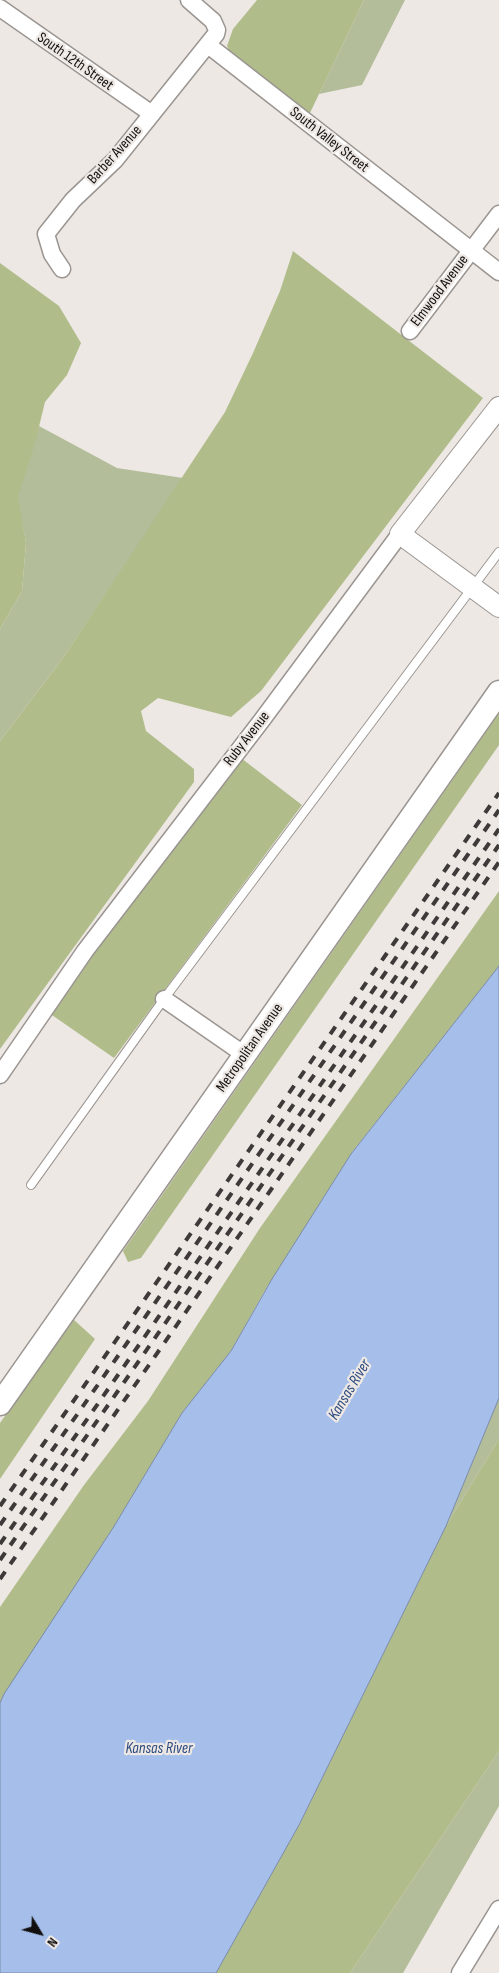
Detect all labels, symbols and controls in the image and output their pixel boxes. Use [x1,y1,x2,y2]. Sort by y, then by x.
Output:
street label: South 12th Street [33,29,117,95]
street label: South Valley Street [286,103,372,177]
street label: Barber Avenue [84,122,146,188]
street label: Elmwood Avenue [407,252,473,330]
street label: Ruby Avenue [220,708,274,770]
street label: Metropolitan Avenue [213,1000,287,1096]
water label: Kansas River [325,1356,375,1424]
water label: Kansas River [126,1739,192,1759]
north arrow [15,1908,65,1958]
text: N [43,1934,61,1950]

